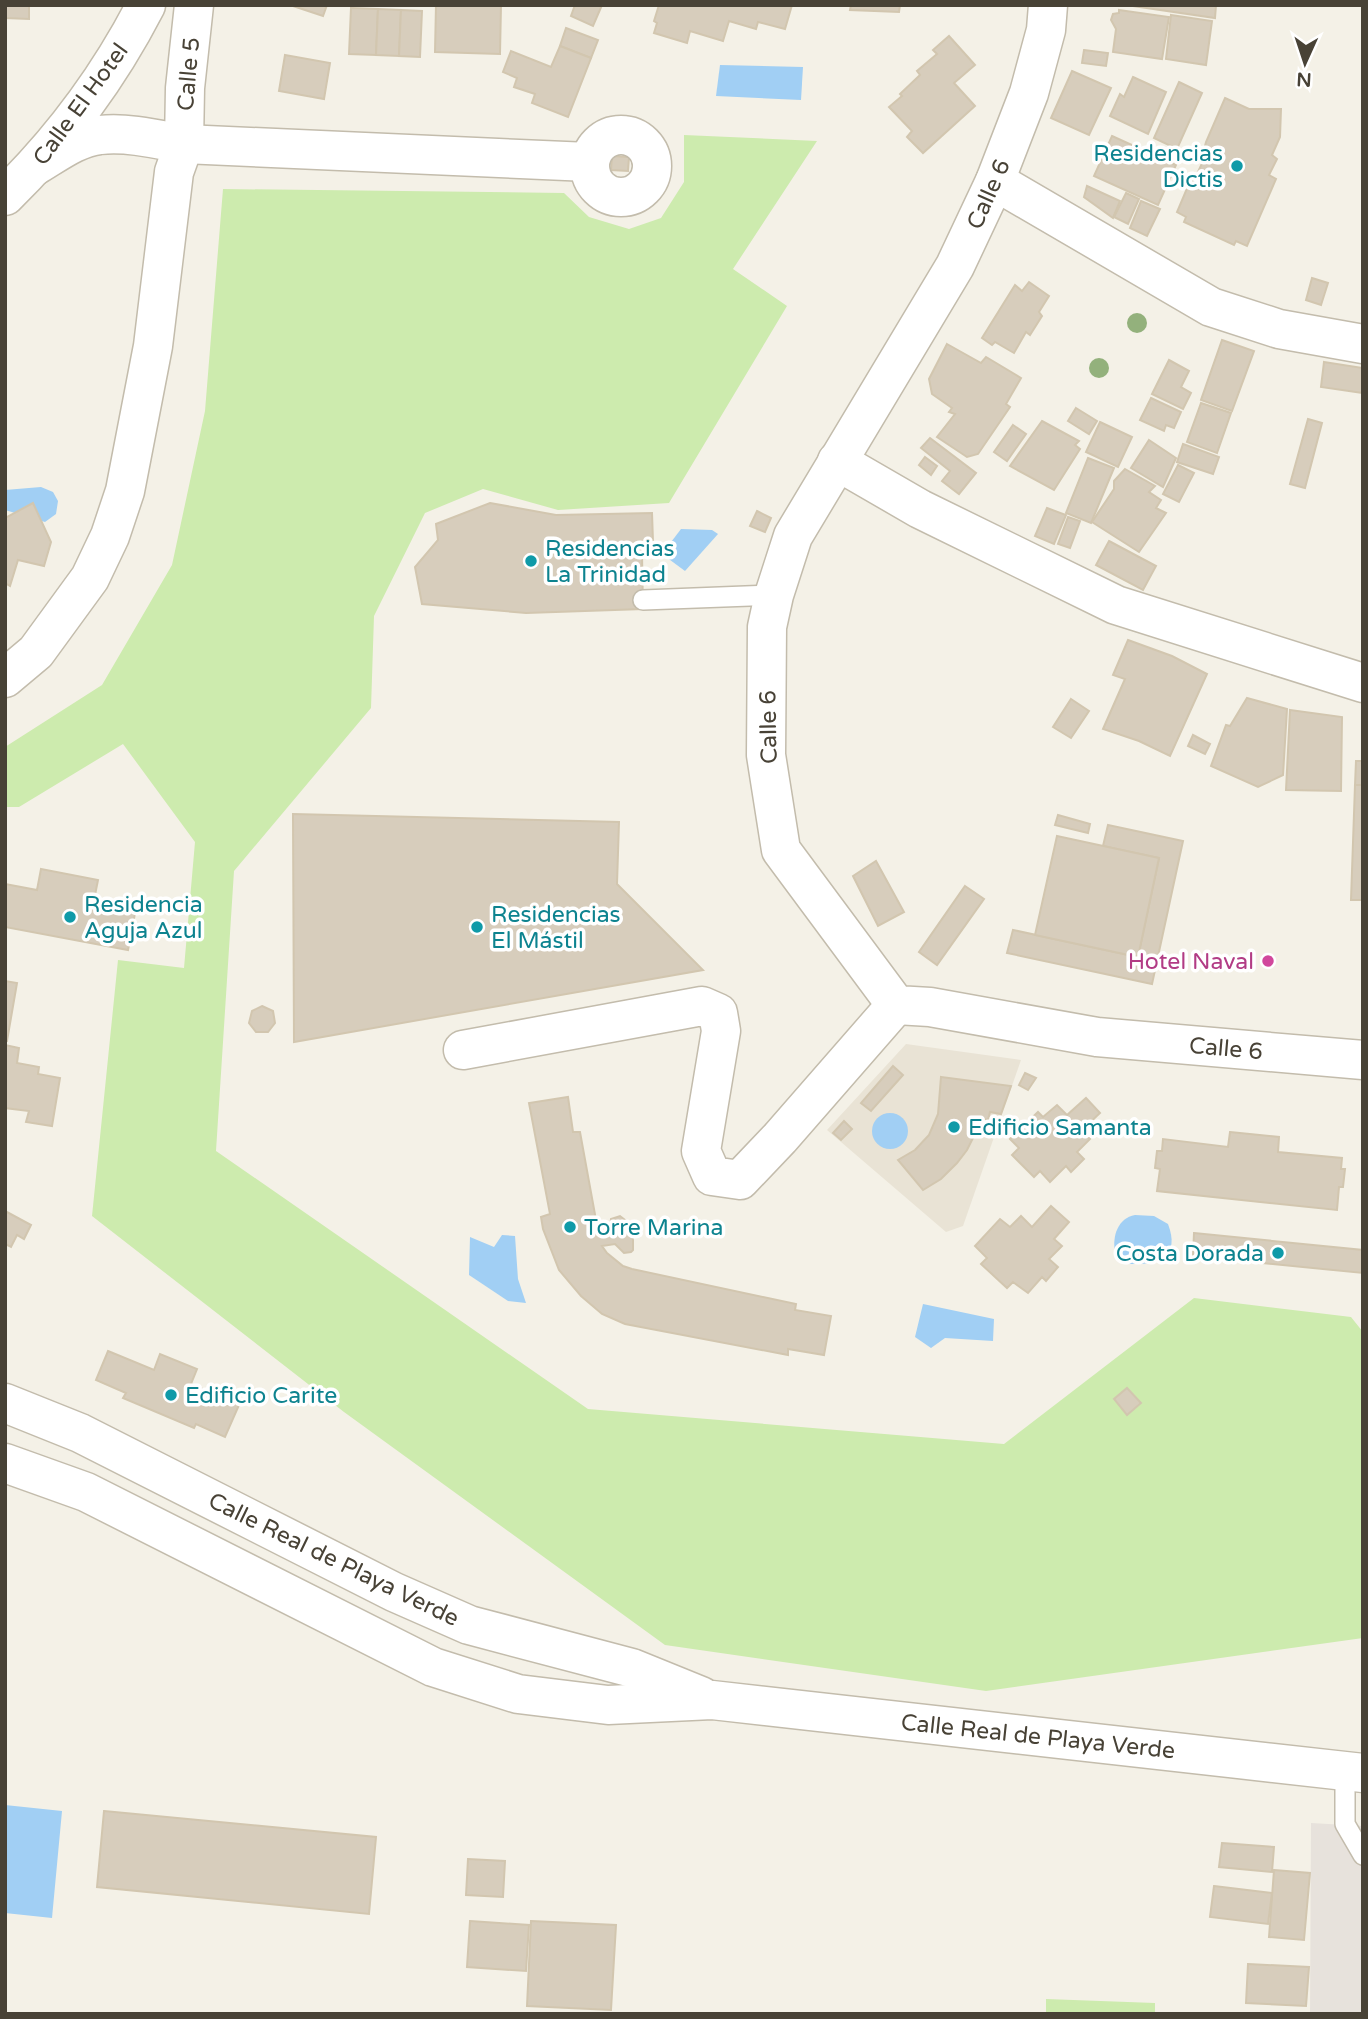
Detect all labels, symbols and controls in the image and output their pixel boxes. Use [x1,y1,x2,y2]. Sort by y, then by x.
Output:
north arrow [1270,28,1340,98]
street label: Calle 5 [172,36,206,112]
street label: Calle El Hotel [27,38,134,171]
text: N [1296,68,1312,90]
place label: Residencias Dictis [1093,140,1223,194]
street label: Calle 6 [961,155,1017,234]
marker: Residencias Dictis [1229,158,1245,174]
place label: Residencias La Trinidad [545,535,675,589]
marker: Residencias La Trinidad [523,553,539,569]
street label: Calle 6 [754,690,784,764]
place label: Residencia Aguja Azul [84,891,203,945]
place label: Residencias El Mástil [491,901,621,955]
marker: Residencia Aguja Azul [62,909,78,925]
marker: Residencias El Mástil [469,919,485,935]
place label: Hotel Naval [1128,948,1254,976]
marker: Hotel Naval [1260,953,1276,969]
street label: Calle 6 [1188,1032,1264,1066]
place label: Edificio Samanta [968,1114,1152,1142]
marker: Edificio Samanta [946,1119,962,1135]
place label: Torre Marina [584,1214,723,1242]
marker: Torre Marina [562,1219,578,1235]
place label: Costa Dorada [1116,1240,1264,1268]
marker: Costa Dorada [1270,1245,1286,1261]
place label: Edificio Carite [185,1382,337,1410]
marker: Edificio Carite [163,1387,179,1403]
street label: Calle Real de Playa Verde [204,1487,464,1633]
street label: Calle Real de Playa Verde [899,1709,1176,1765]

